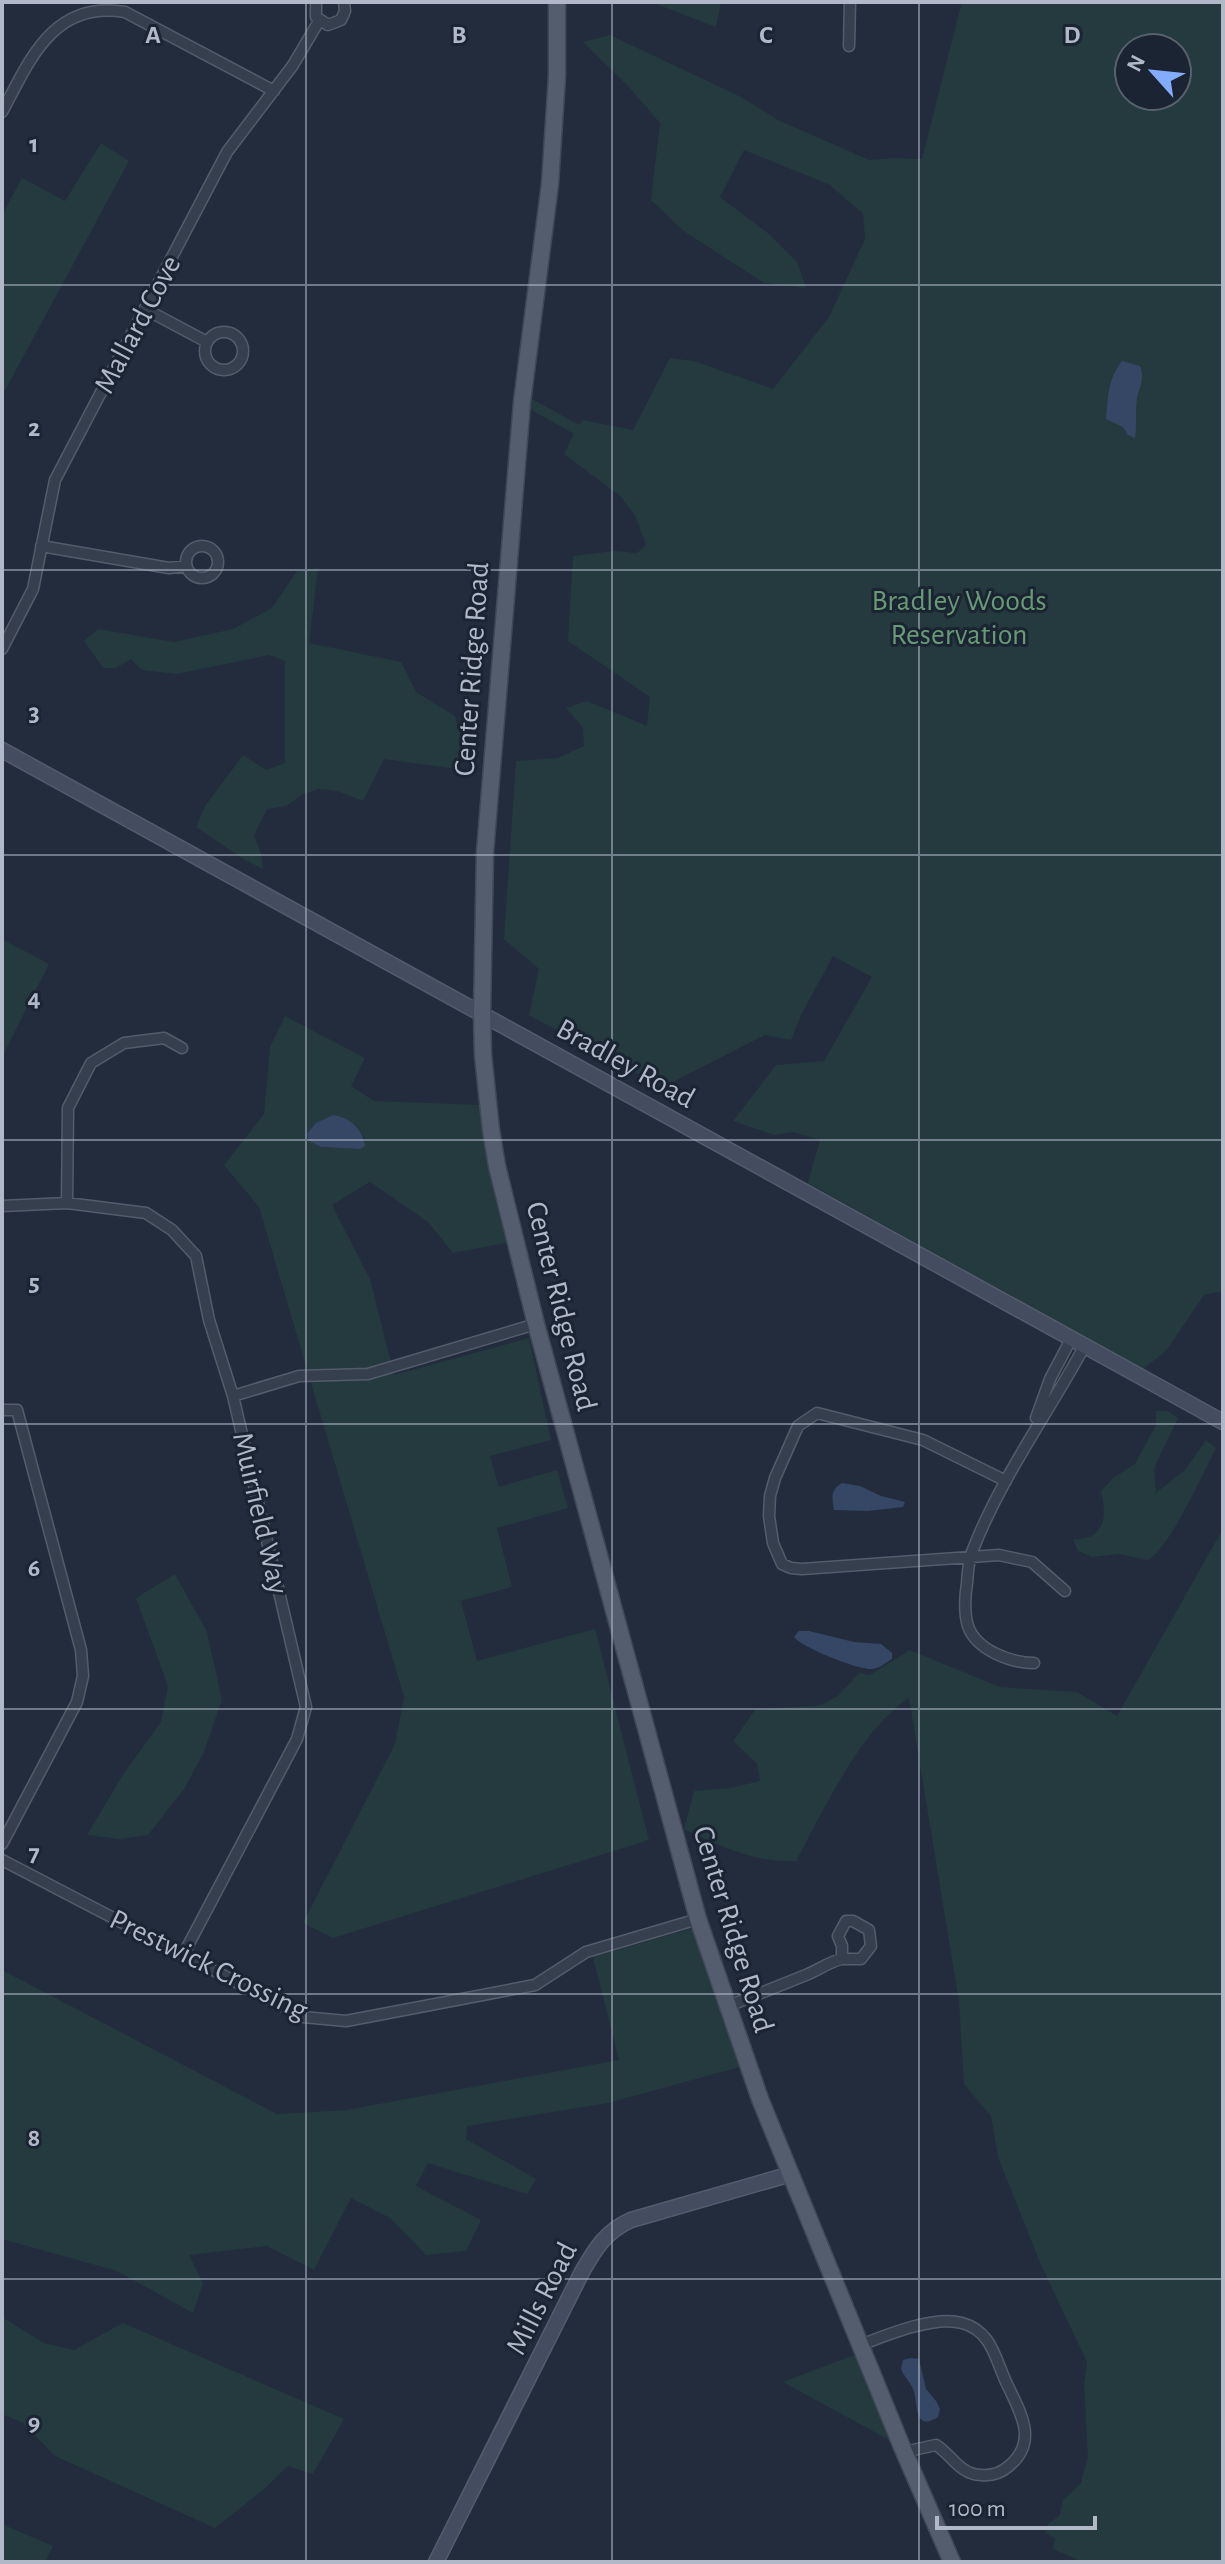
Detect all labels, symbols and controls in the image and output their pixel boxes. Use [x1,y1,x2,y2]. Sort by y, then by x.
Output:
text: A [145,22,161,48]
text: B [451,22,467,48]
text: C [759,22,773,48]
text: D [1063,22,1081,48]
north arrow [1113,32,1193,112]
text: N [1123,52,1149,75]
text: 1 [29,131,39,157]
street label: Mallard Cove [89,251,187,398]
text: 2 [28,415,40,441]
street label: Center Ridge Road [450,561,494,777]
park label: Bradley Woods Reservation [871,586,1047,650]
text: 3 [28,700,40,726]
text: 4 [27,985,41,1011]
street label: Bradley Road [551,1014,700,1114]
street label: Center Ridge Road [521,1199,602,1414]
text: 5 [28,1270,40,1296]
street label: Muirfield Way [227,1429,293,1597]
text: 6 [28,1555,40,1581]
street label: Center Ridge Road [687,1822,779,2036]
text: 7 [28,1840,40,1866]
street label: Prestwick Crossing [105,1904,313,2026]
text: 8 [28,2125,40,2151]
street label: Mills Road [501,2238,583,2359]
text: 9 [28,2410,40,2436]
scale bar [937,2480,1095,2530]
text: 100 m [949,2497,1006,2521]

